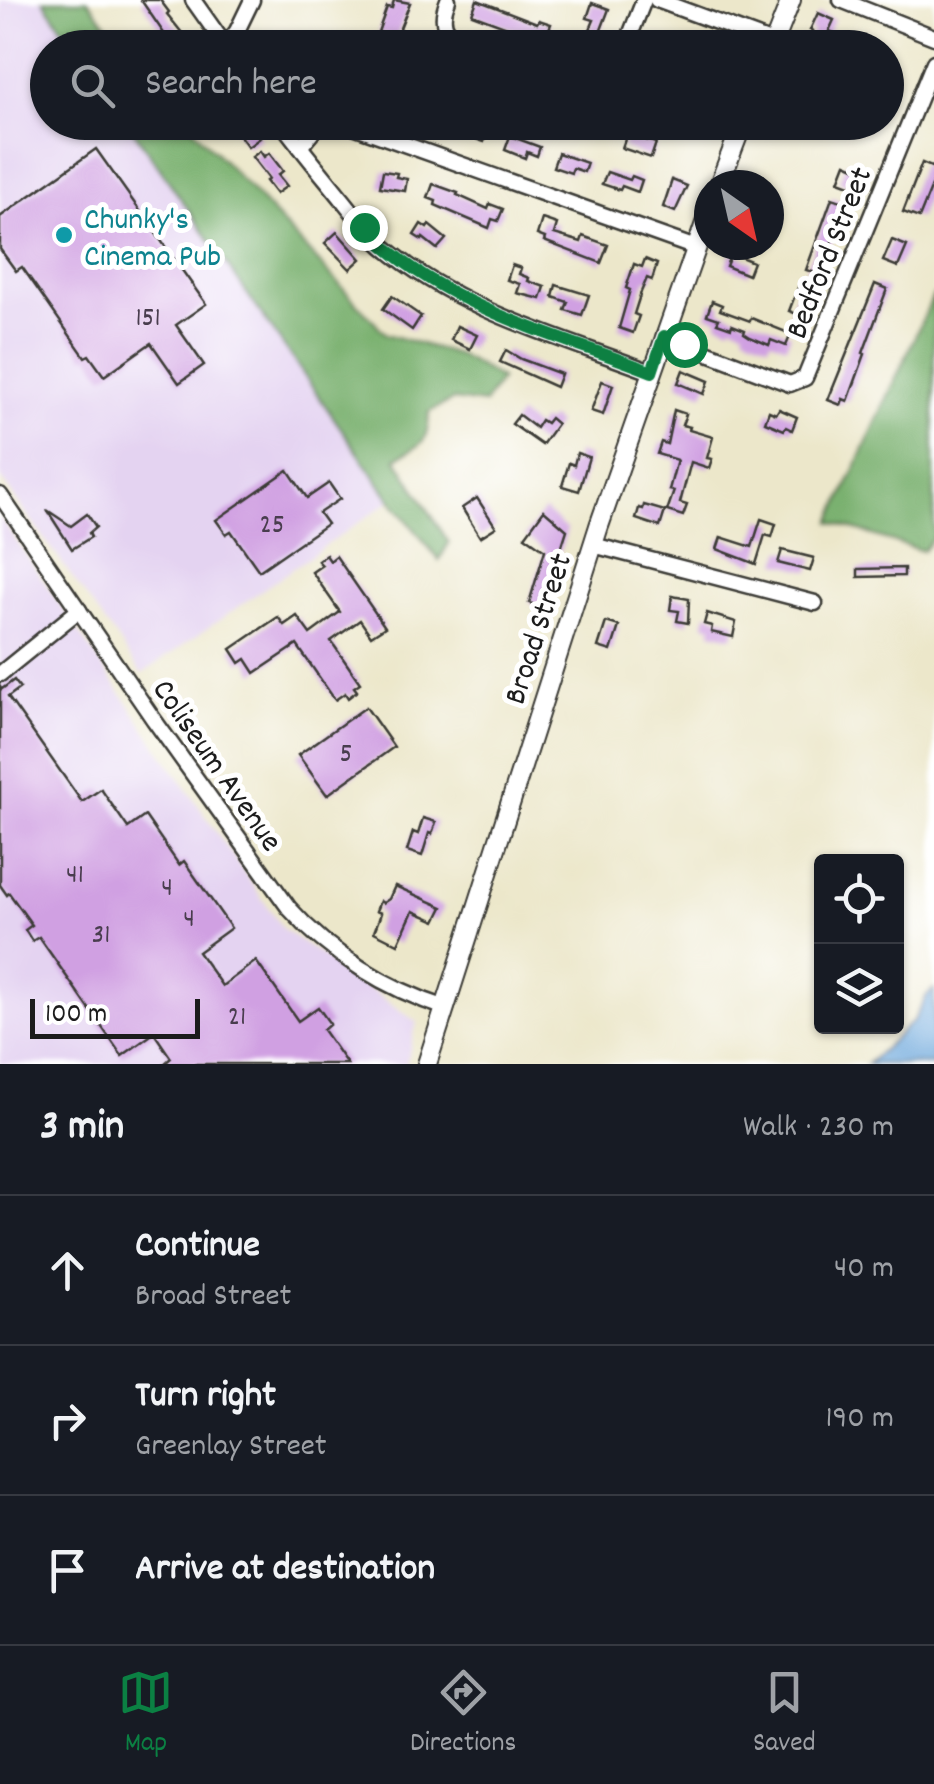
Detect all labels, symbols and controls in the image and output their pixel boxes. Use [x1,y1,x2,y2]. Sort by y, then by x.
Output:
search box [30,30,904,140]
icon: search [65,58,120,113]
text: Search here [145,58,317,113]
street label: Bedford Street [776,161,887,347]
north arrow [694,170,784,260]
place label: Chunky's Cinema Pub [84,199,221,282]
route end [342,205,388,251]
marker: Chunky's Cinema Pub [53,224,75,246]
house number: 151 [135,300,161,340]
route start [662,322,708,368]
house number: 25 [259,507,285,547]
street label: Broad Street [495,548,587,711]
street label: Coliseum Avenue [138,671,292,863]
house number: 5 [340,736,352,776]
map controls [814,854,904,1034]
button: locate [814,854,904,944]
house number: 41 [66,857,84,897]
house number: 4 [161,870,173,910]
house number: 4 [183,901,195,941]
house number: 31 [92,917,110,957]
button: layers [814,944,904,1034]
scale bar [30,994,200,1038]
text: 100 m [45,996,107,1036]
house number: 21 [228,999,246,1039]
text: 3 min [40,1099,124,1159]
text: Walk · 230 m [743,1106,894,1152]
text: Continue [135,1220,260,1275]
icon: ahead [40,1243,95,1298]
text: 40 m [834,1247,894,1293]
text: Broad Street [135,1275,291,1321]
text: Turn right [135,1370,276,1425]
icon: right [40,1393,95,1448]
text: 190 m [826,1397,894,1443]
text: Greenlay Street [135,1425,327,1471]
icon: arrive [40,1543,95,1598]
text: Arrive at destination [135,1543,435,1598]
tab: Map [118,1665,173,1765]
tab: Directions [410,1665,516,1765]
tab: Saved [753,1665,816,1765]

